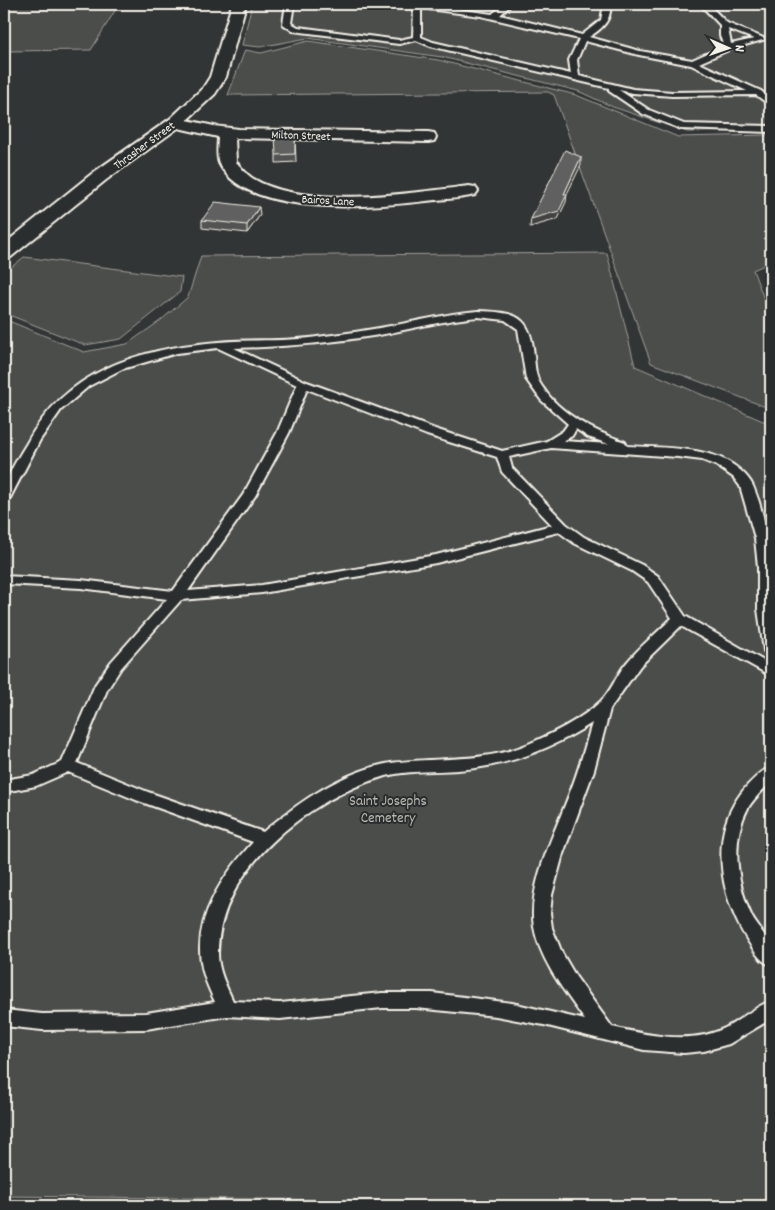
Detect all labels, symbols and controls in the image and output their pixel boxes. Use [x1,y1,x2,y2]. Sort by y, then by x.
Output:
north arrow [702,22,752,72]
text: N [729,45,749,52]
street label: Thrasher Street [111,118,180,174]
street label: Milton Street [271,127,331,146]
street label: Bairos Lane [301,192,355,211]
park label: Saint Josephs Cemetery [349,791,427,830]

